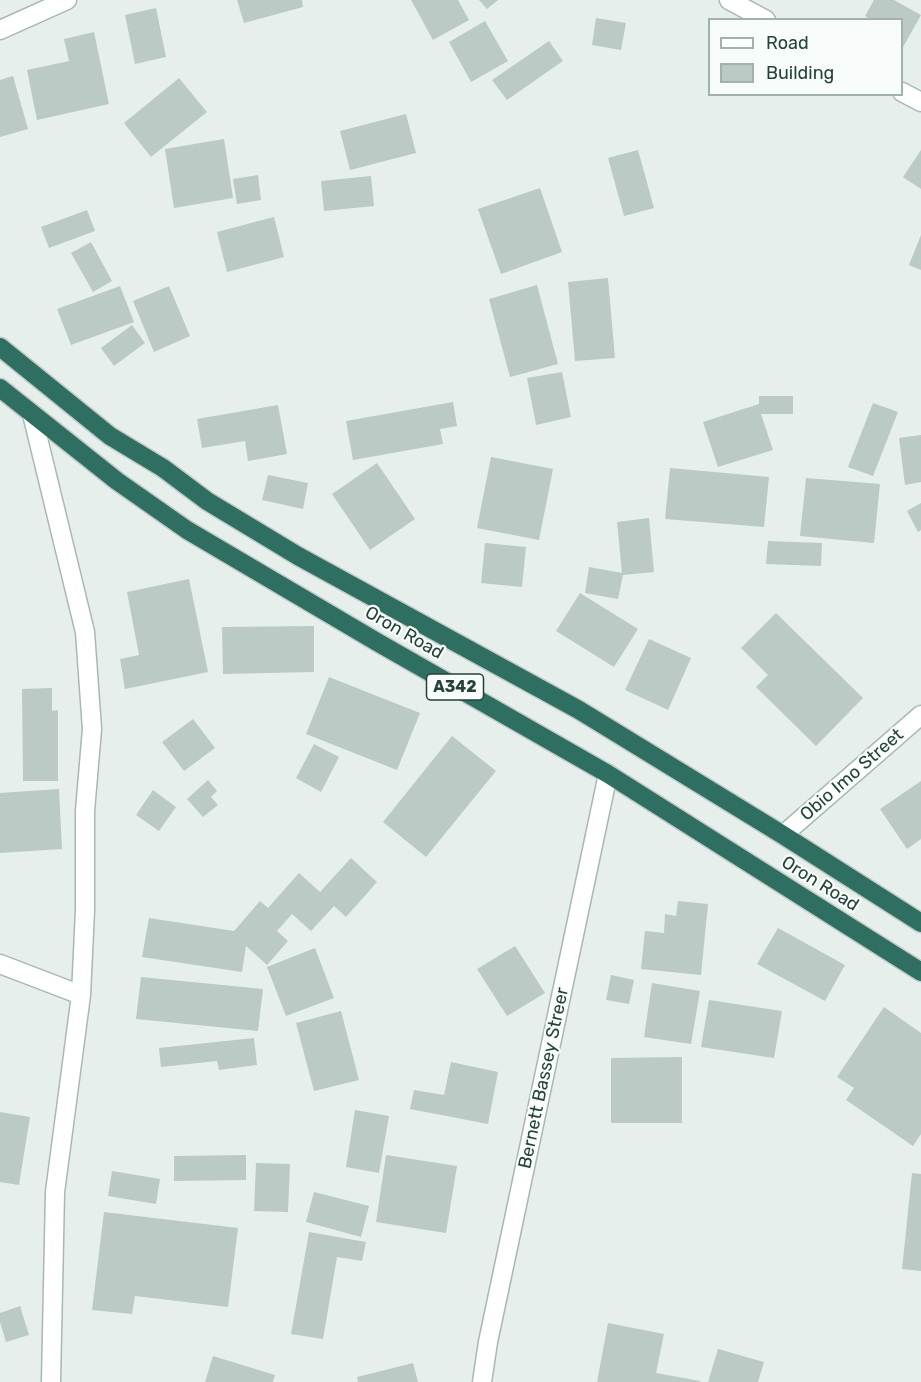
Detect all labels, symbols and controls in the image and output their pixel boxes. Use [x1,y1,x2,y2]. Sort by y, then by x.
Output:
legend [708,18,903,96]
text: Road [766,32,809,54]
text: Building [766,62,834,84]
street label: Oron Road [361,602,447,664]
road number: A342 [426,674,484,700]
street label: Obio Imo Street [796,724,908,826]
street label: Oron Road [777,852,863,916]
street label: Bernett Bassey Streer [514,985,574,1171]

